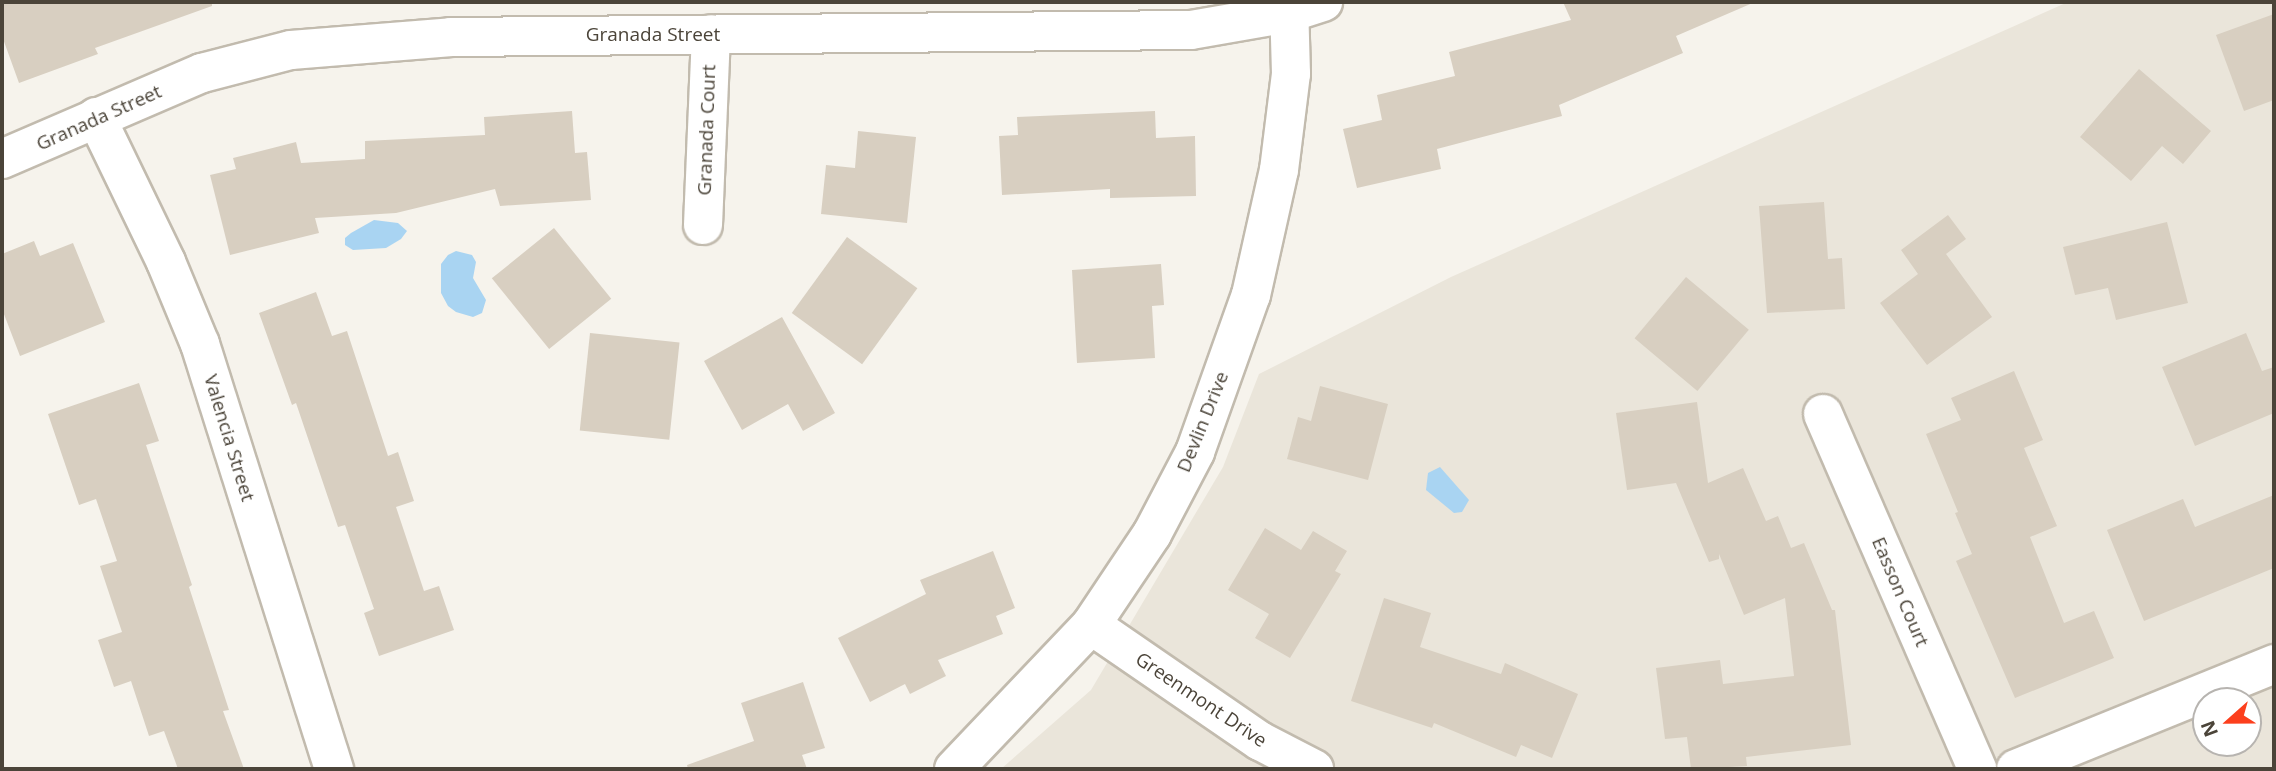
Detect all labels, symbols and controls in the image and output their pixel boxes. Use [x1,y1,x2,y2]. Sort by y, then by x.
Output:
street label: Granada Street [586,24,720,46]
street label: Granada Court [693,64,721,196]
street label: Granada Street [33,80,165,156]
street label: Devlin Drive [1172,368,1234,476]
street label: Valencia Street [199,372,259,504]
street label: Easson Court [1867,534,1933,650]
street label: Greenmont Drive [1131,648,1271,752]
north arrow [2192,687,2262,757]
text: N [2194,717,2224,741]

